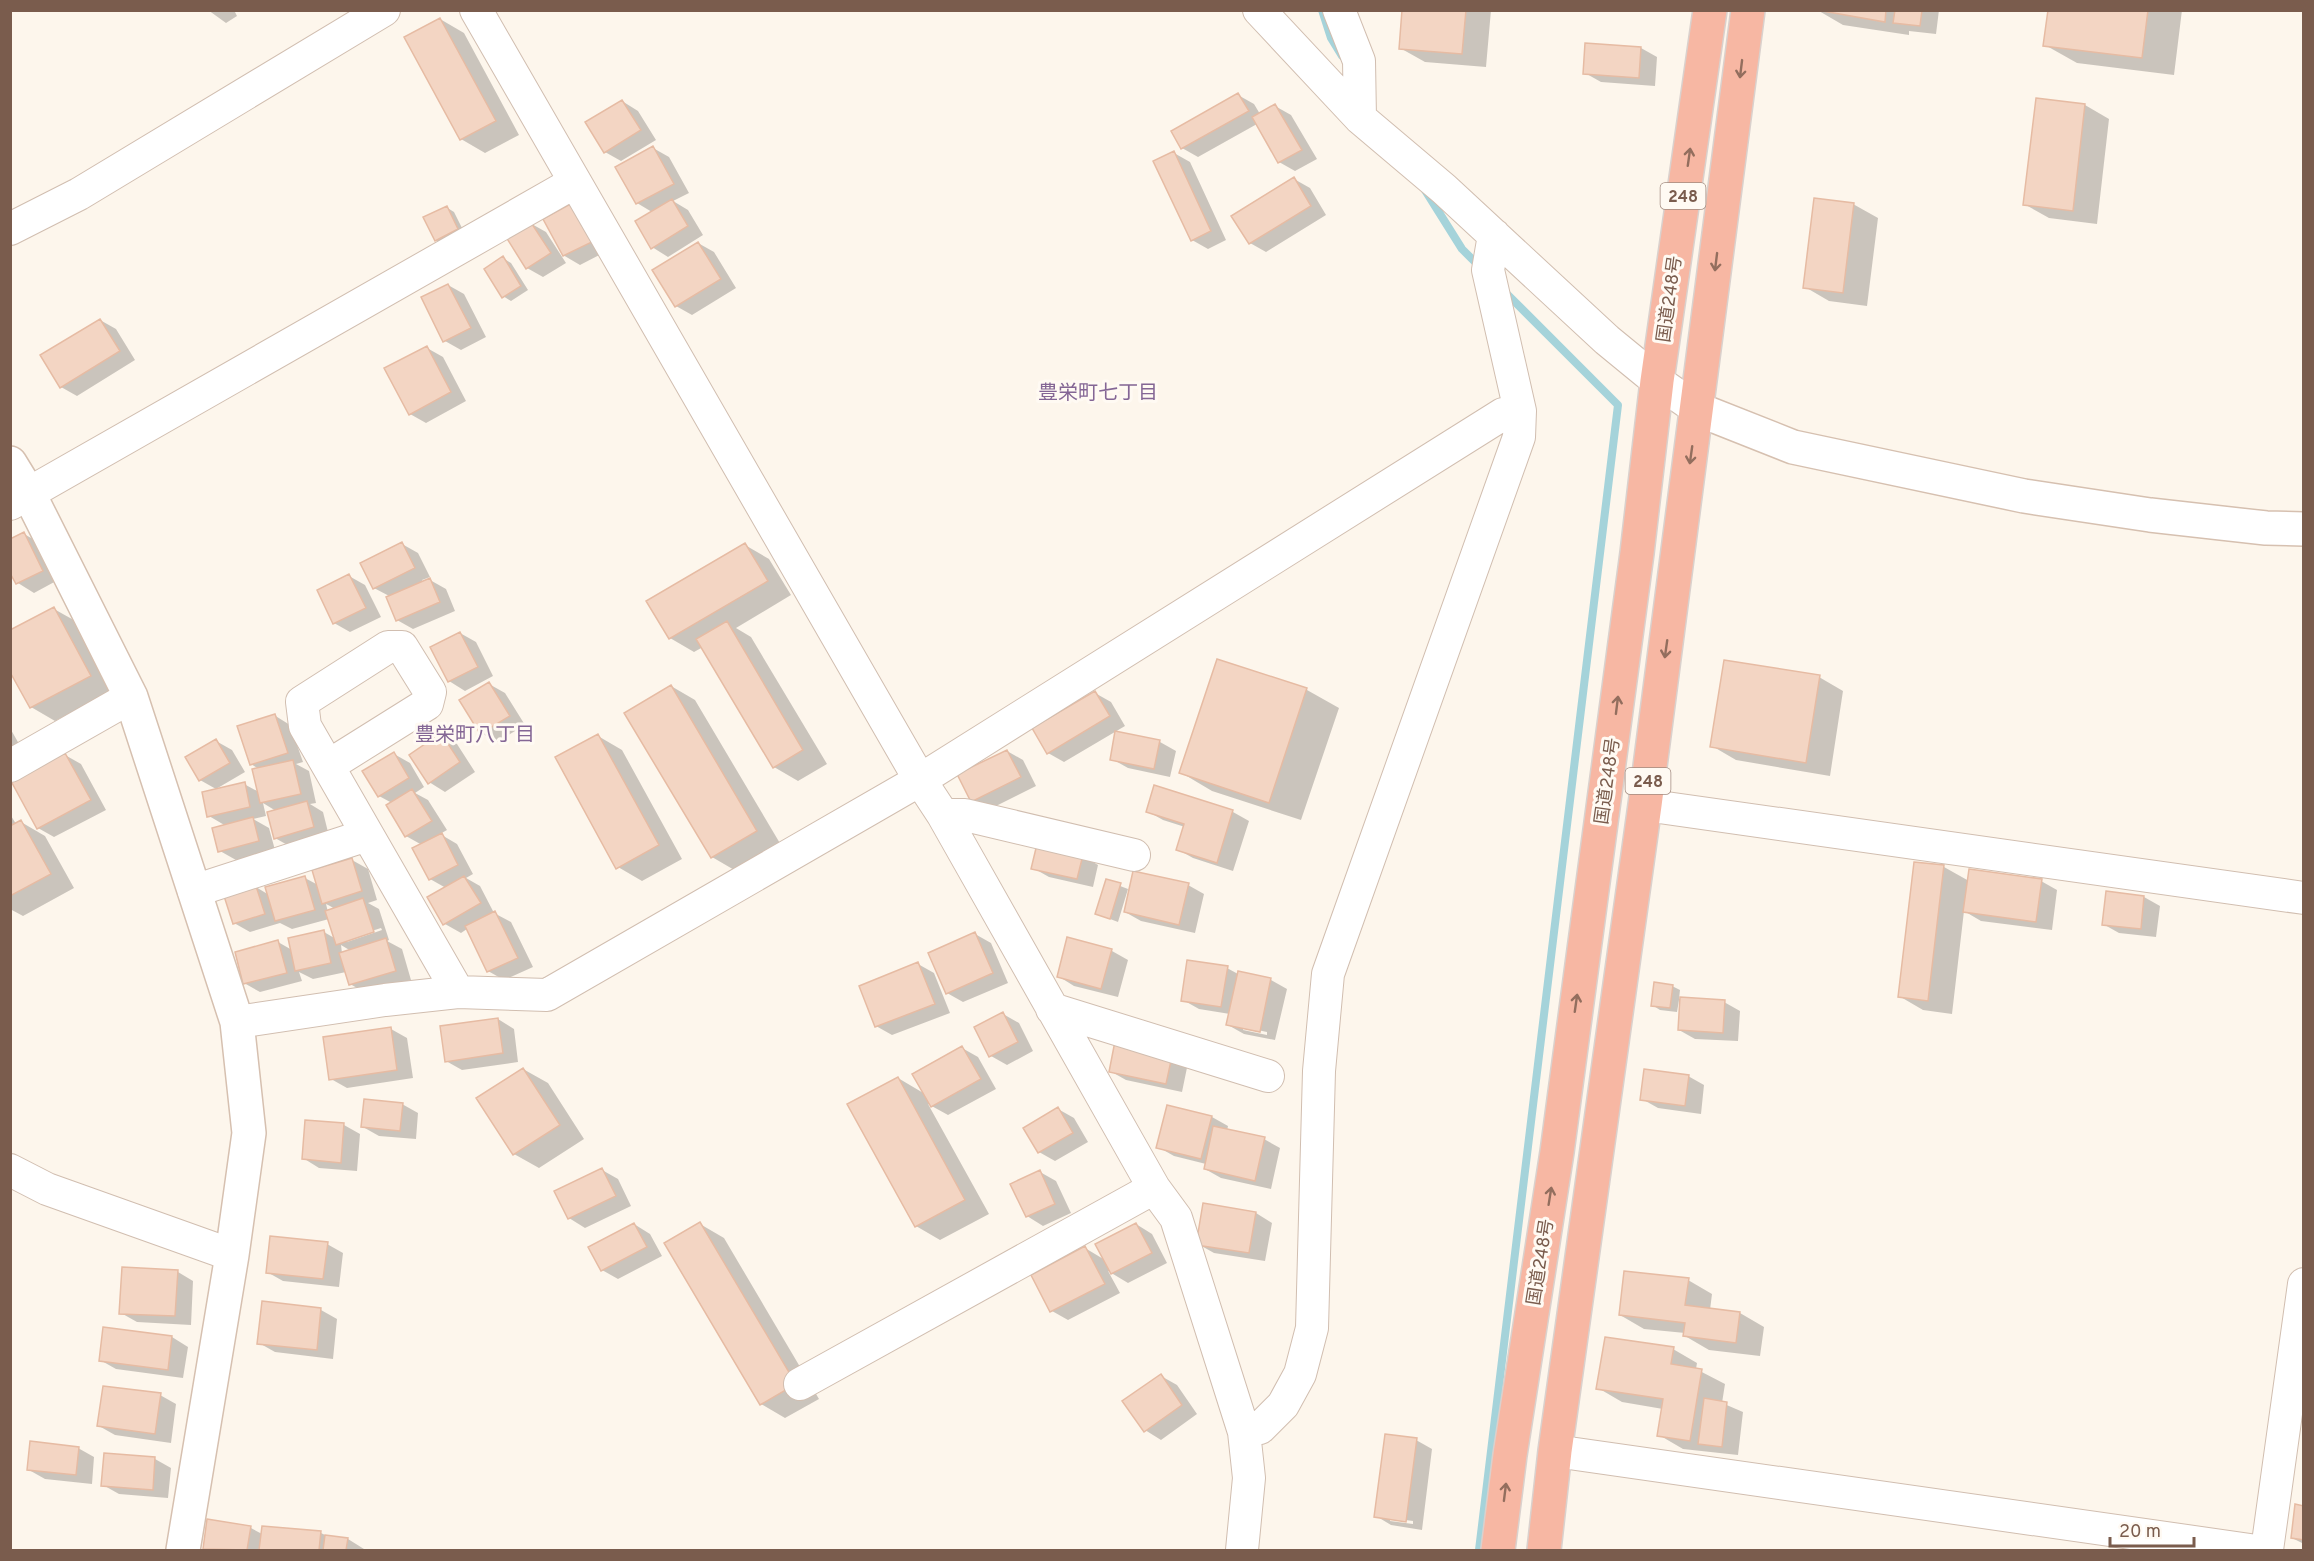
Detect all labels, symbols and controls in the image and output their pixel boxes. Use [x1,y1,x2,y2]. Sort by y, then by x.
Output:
one-way arrow [1735,58,1746,78]
one-way arrow [1683,147,1694,167]
road number: 248 [1660,183,1706,209]
one-way arrow [1710,252,1721,271]
street label: 国道248号 [1653,255,1688,344]
district label: 豊栄町七丁目 [1038,381,1158,407]
one-way arrow [1686,445,1697,465]
one-way arrow [1660,638,1671,658]
one-way arrow [1612,696,1623,716]
district label: 豊栄町八丁目 [415,723,535,749]
street label: 国道248号 [1591,737,1626,826]
road number: 248 [1626,768,1670,794]
one-way arrow [1571,993,1582,1013]
one-way arrow [1544,1186,1555,1206]
street label: 国道248号 [1523,1217,1560,1307]
one-way arrow [1500,1483,1511,1503]
scale bar [2110,1510,2194,1548]
text: 20 m [2119,1521,2161,1544]

